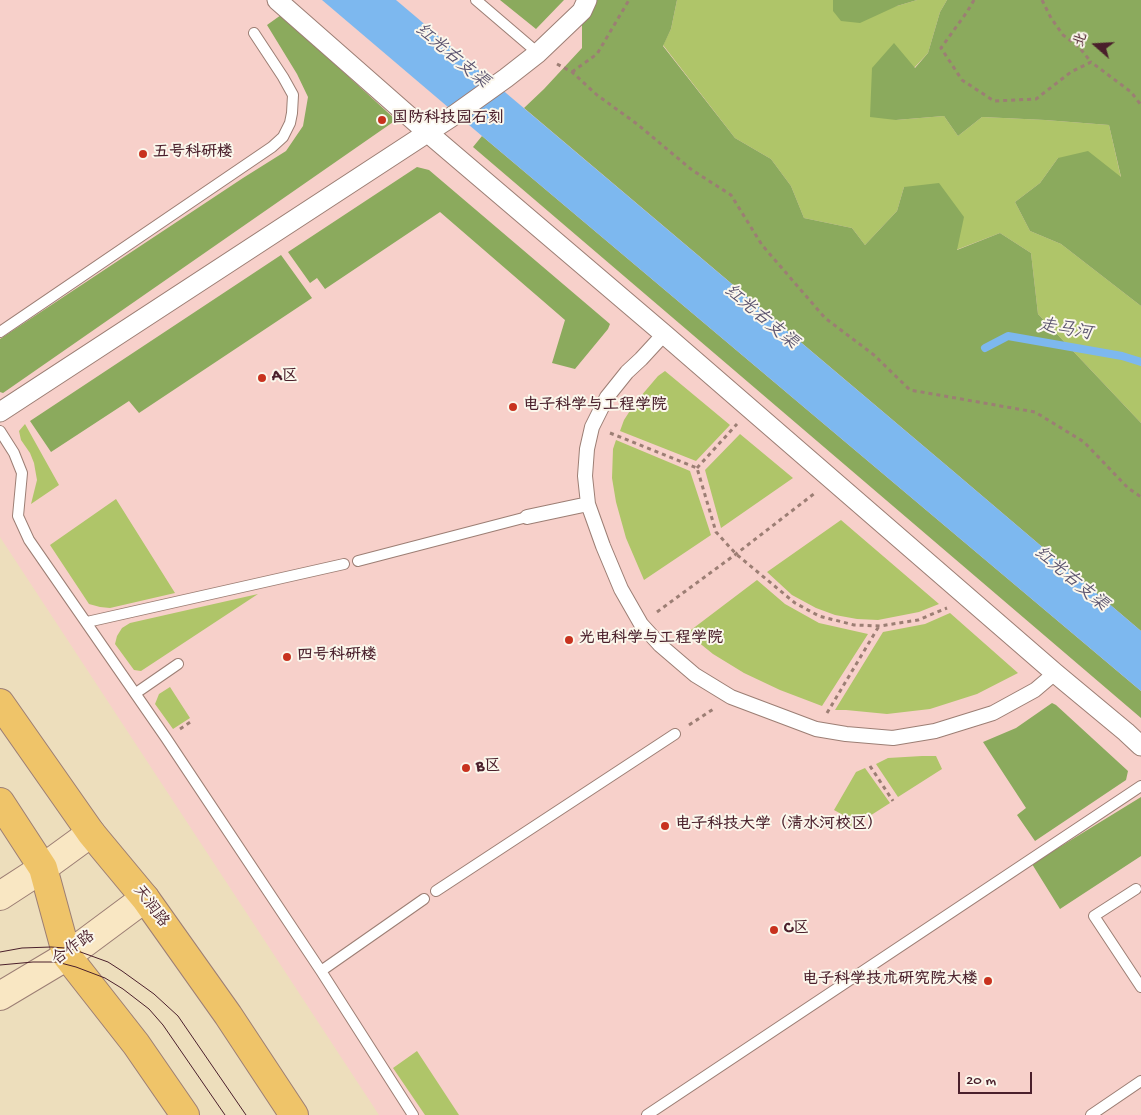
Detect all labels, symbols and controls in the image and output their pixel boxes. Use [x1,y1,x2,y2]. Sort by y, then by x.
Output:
water label: 红光右支渠 [410,20,492,94]
north arrow [1071,20,1121,70]
text: 北 [1071,31,1092,49]
place label: 国防科技园石刻 [392,110,504,130]
marker: 国防科技园石刻 [376,114,388,126]
place label: 五号科研楼 [153,144,233,164]
marker: 五号科研楼 [137,148,149,160]
water label: 红光右支渠 [719,281,801,355]
water label: 走马河 [1037,316,1093,346]
place label: A区 [272,368,297,388]
marker: A区 [256,372,268,384]
place label: 电子科学与工程学院 [523,397,667,417]
marker: 电子科学与工程学院 [507,401,519,413]
water label: 红光右支渠 [1029,543,1111,617]
place label: 光电科学与工程学院 [579,630,723,650]
marker: 光电科学与工程学院 [563,634,575,646]
place label: 四号科研楼 [297,647,377,667]
marker: 四号科研楼 [281,651,293,663]
place label: B区 [476,758,500,778]
marker: B区 [460,762,472,774]
place label: 电子科技大学（清水河校区） [675,816,883,836]
marker: 电子科技大学（清水河校区） [659,820,671,832]
street label: 天润路 [128,882,172,932]
place label: C区 [784,920,809,940]
marker: C区 [768,924,780,936]
street label: 合作路 [49,927,99,971]
place label: 电子科学技术研究院大楼 [802,971,978,991]
marker: 电子科学技术研究院大楼 [982,975,994,987]
scale bar [961,1062,1035,1094]
text: 20 m [966,1072,996,1090]

